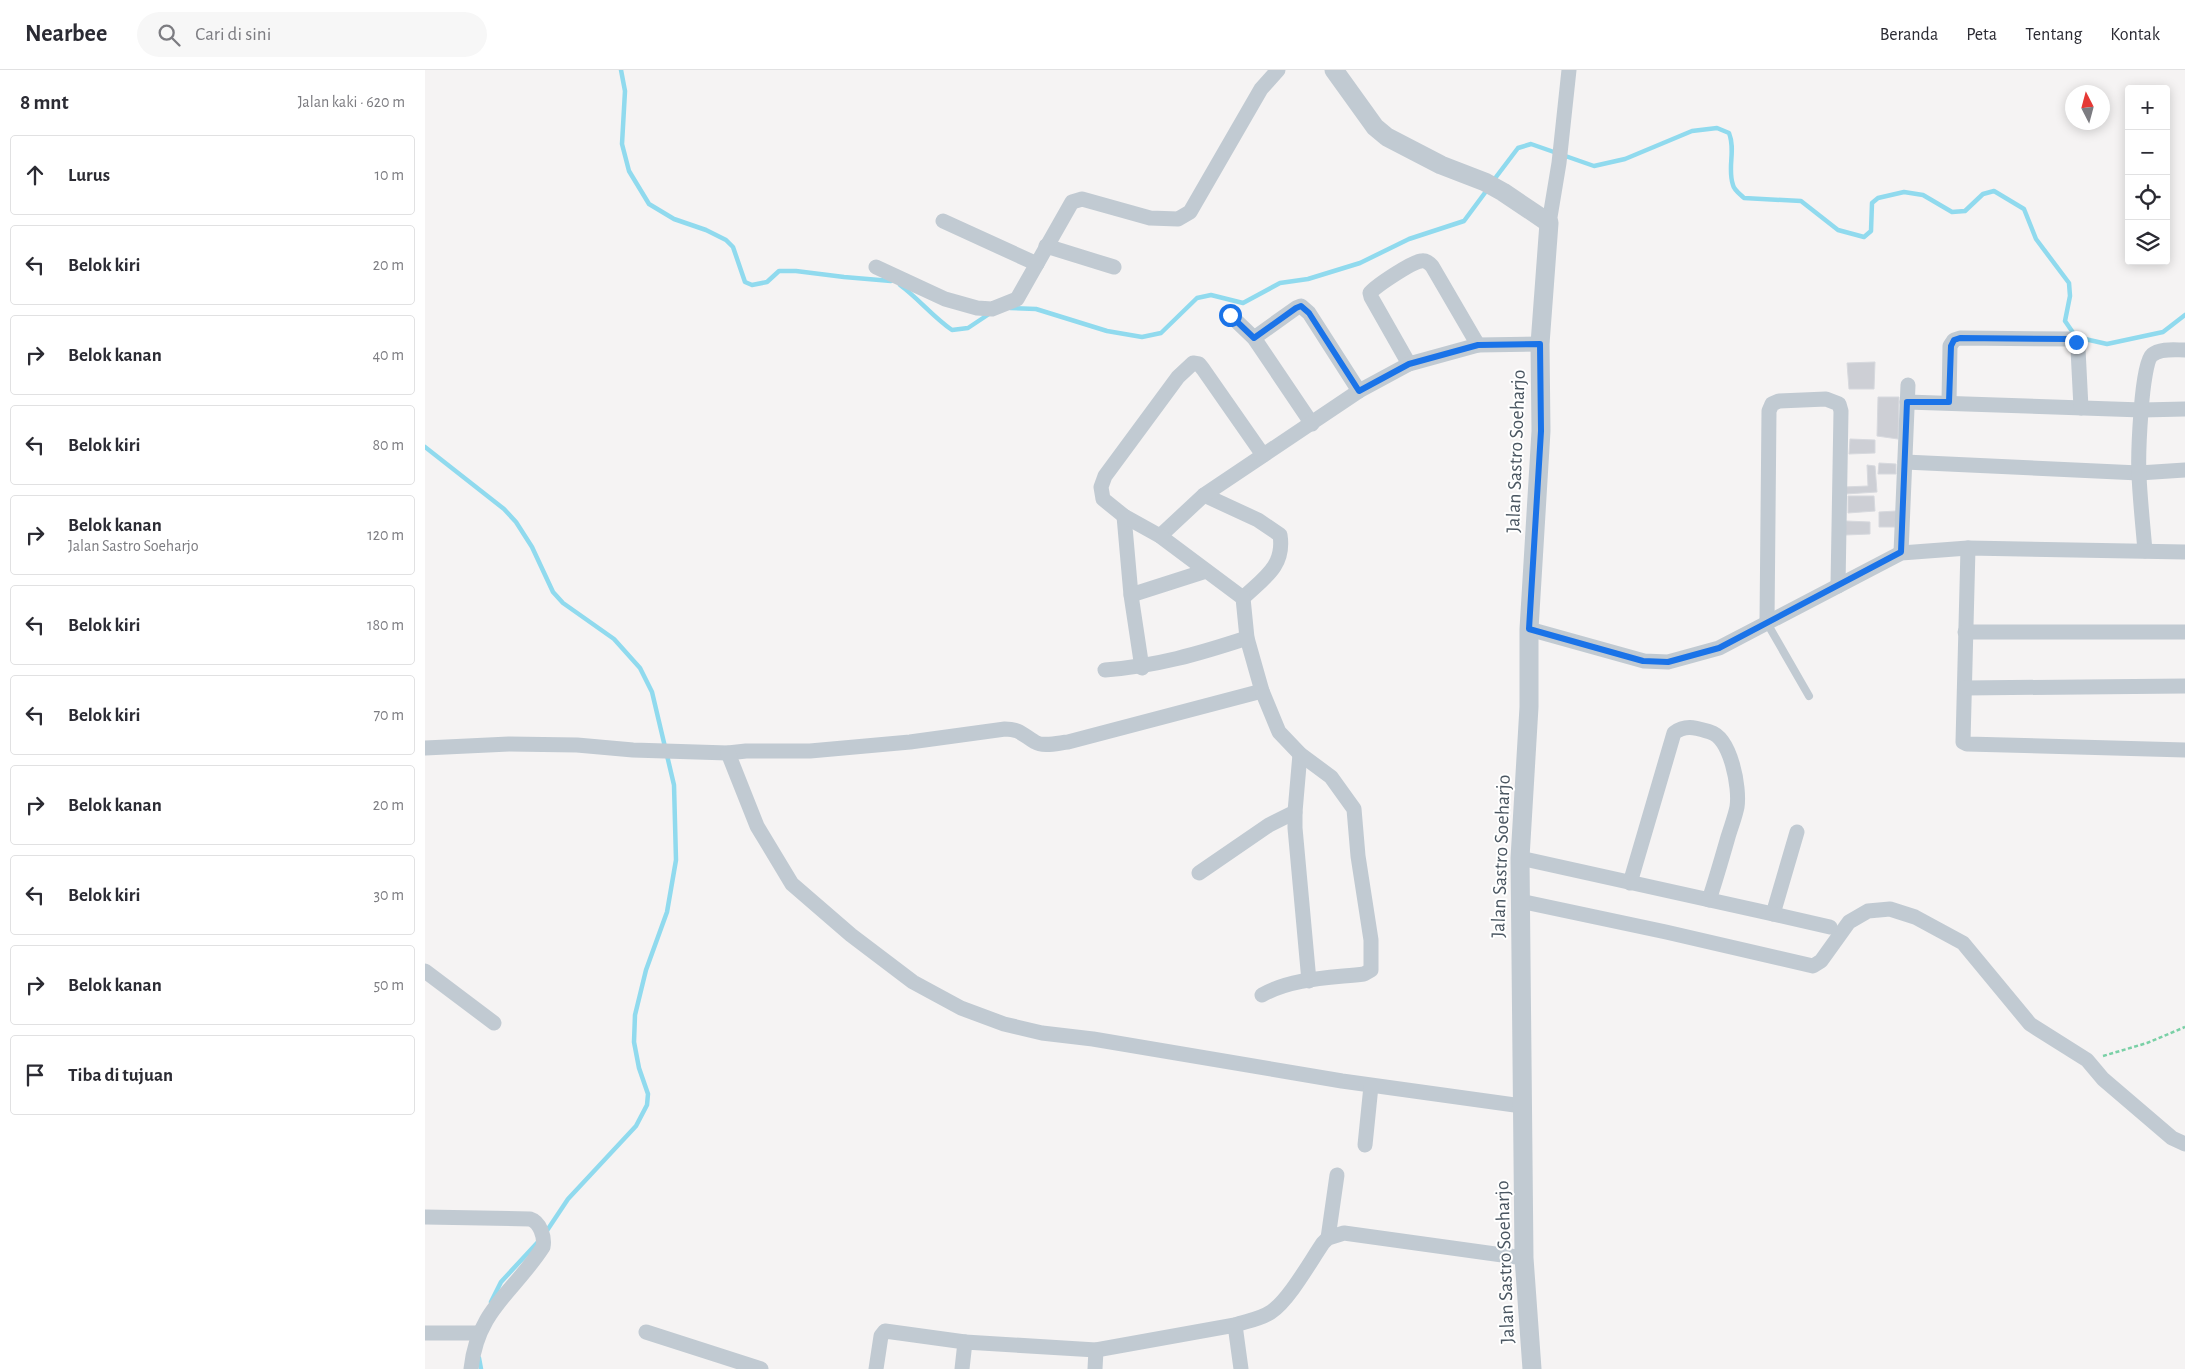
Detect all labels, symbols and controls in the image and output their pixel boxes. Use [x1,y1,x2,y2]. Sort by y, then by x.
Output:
search box [137,12,487,57]
icon: search [155,21,183,49]
text: Nearbee [25,22,107,46]
text: Cari di sini [195,25,271,44]
text: Beranda [1880,26,1938,44]
text: Peta [1966,26,1997,44]
text: Tentang [2025,26,2082,44]
text: Kontak [2110,26,2160,44]
north arrow [2065,85,2110,130]
map controls [2125,85,2170,265]
button: + [2125,85,2170,130]
text: 8 mnt [20,92,69,113]
text: Jalan kaki · 620 m [298,94,405,110]
button: − [2125,130,2170,175]
icon: ahead [21,161,49,189]
text: Lurus [68,166,110,185]
text: 10 m [375,167,404,183]
button: locate [2125,175,2170,220]
button: layers [2125,220,2170,265]
icon: left [21,251,49,279]
text: Belok kiri [68,256,140,275]
text: 20 m [373,257,404,273]
route start [1219,304,1242,327]
route end [2065,331,2088,354]
icon: right [21,341,49,369]
text: Belok kanan [68,346,162,365]
text: 40 m [372,347,404,363]
street label: Jalan Sastro Soeharjo [1503,369,1529,533]
icon: left [21,431,49,459]
text: Belok kiri [68,436,140,455]
text: 80 m [373,437,404,453]
text: Belok kanan [68,516,162,535]
icon: right [21,521,49,549]
text: 120 m [367,527,404,543]
text: Jalan Sastro Soeharjo [68,538,199,554]
icon: left [21,611,49,639]
text: Belok kiri [68,616,140,635]
text: 180 m [367,617,404,633]
icon: left [21,701,49,729]
text: Belok kiri [68,706,140,725]
text: 70 m [373,707,404,723]
street label: Jalan Sastro Soeharjo [1488,774,1514,938]
icon: right [21,791,49,819]
text: Belok kanan [68,796,162,815]
text: 20 m [373,797,404,813]
icon: left [21,881,49,909]
text: Belok kiri [68,886,140,905]
text: 30 m [374,887,404,903]
icon: right [21,971,49,999]
text: Belok kanan [68,976,162,995]
text: 50 m [373,977,404,993]
icon: arrive [21,1061,49,1089]
text: Tiba di tujuan [68,1066,173,1085]
street label: Jalan Sastro Soeharjo [1492,1180,1518,1344]

